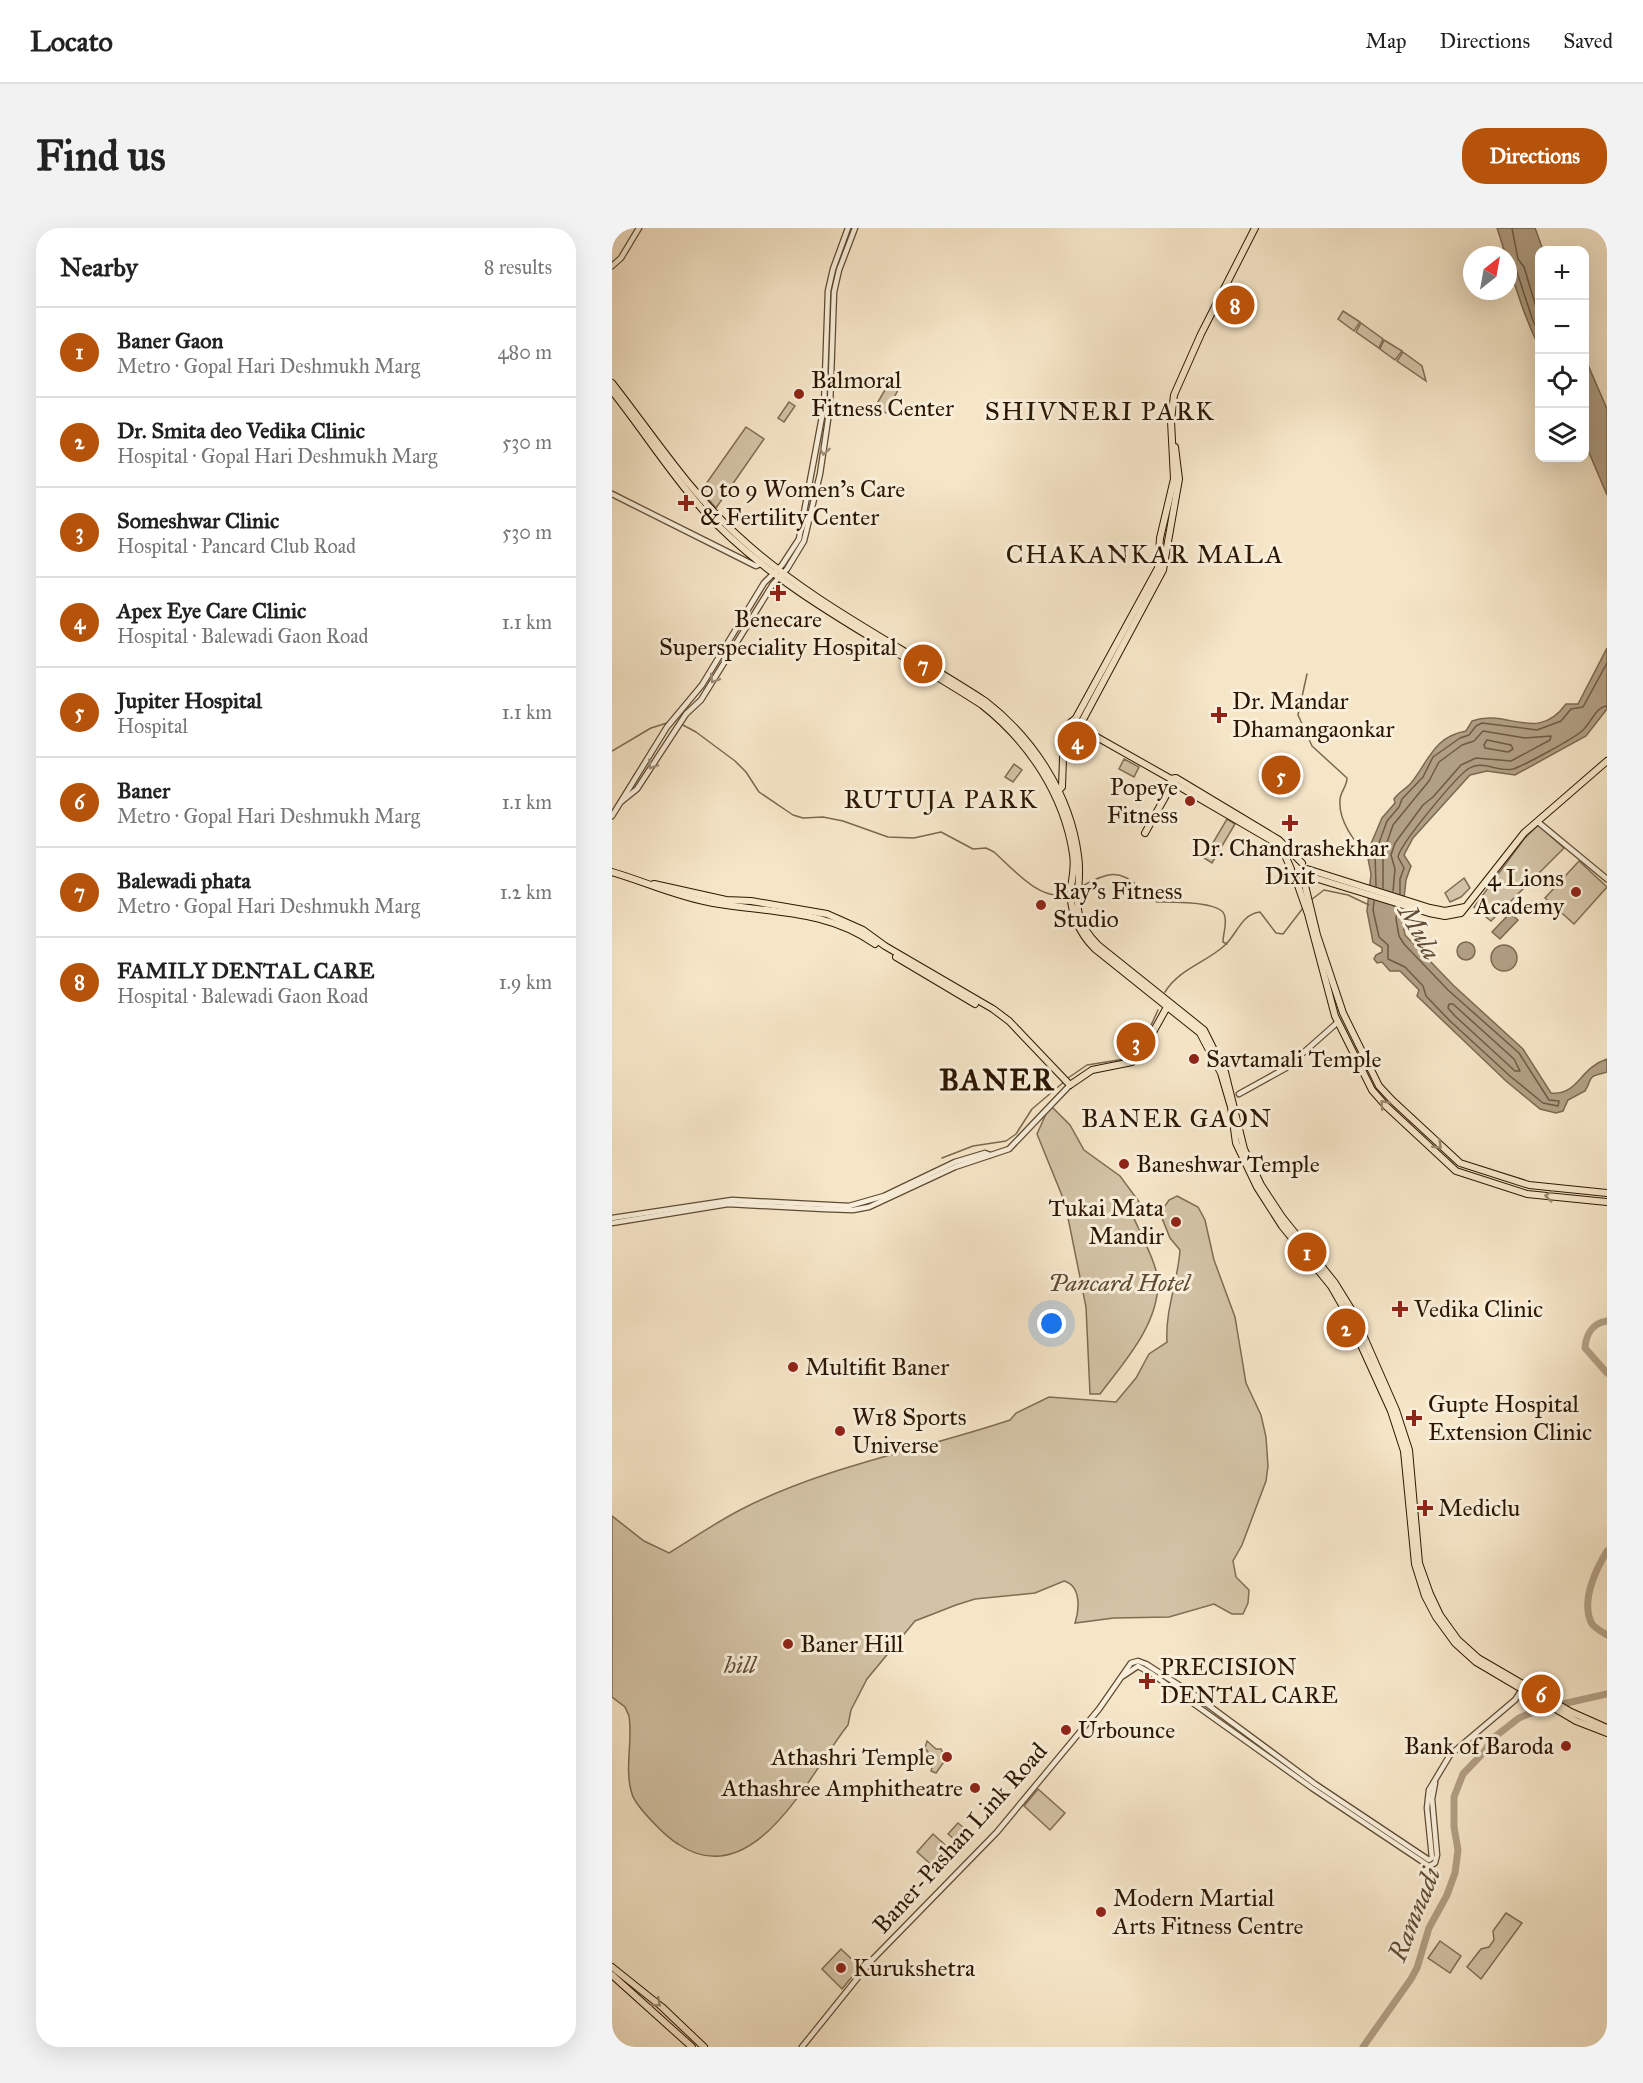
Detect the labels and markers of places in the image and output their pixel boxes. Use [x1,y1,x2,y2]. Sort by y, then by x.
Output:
pin: 8 [1216,282,1254,328]
place label: Balmoral Fitness Center [811,365,954,423]
marker: Balmoral Fitness Center [792,387,806,401]
place label: 0 to 9 Women’s Care & Fertility Center [700,474,905,532]
marker: 0 to 9 Women’s Care & Fertility Center [677,494,695,512]
marker: Benecare Superspeciality Hospital [769,584,787,602]
place label: Benecare Superspeciality Hospital [659,604,898,662]
pin: 7 [904,642,942,686]
place label: Dr. Mandar Dhamangaonkar [1232,686,1394,744]
marker: Dr. Mandar Dhamangaonkar [1210,706,1228,724]
pin: 4 [1058,718,1096,764]
pin: 5 [1262,752,1300,798]
place label: Popeye Fitness [1107,772,1178,830]
marker: Popeye Fitness [1183,794,1197,808]
marker: Dr. Chandrashekhar Dixit [1281,814,1299,832]
place label: Dr. Chandrashekhar Dixit [1191,833,1389,891]
place label: 4 Lions Academy [1474,863,1565,921]
place label: Ray's Fitness Studio [1053,876,1182,934]
marker: 4 Lions Academy [1569,885,1583,899]
marker: Ray's Fitness Studio [1034,898,1048,912]
pin: 3 [1116,1020,1156,1064]
place label: Savtamali Temple [1206,1044,1381,1074]
marker: Savtamali Temple [1187,1052,1201,1066]
place label: Baneshwar Temple [1136,1149,1320,1179]
marker: Baneshwar Temple [1117,1157,1131,1171]
place label: Tukai Mata Mandir [1049,1193,1165,1251]
marker: Tukai Mata Mandir [1169,1215,1183,1229]
pin: 1 [1288,1230,1326,1274]
place label: Vedika Clinic [1413,1294,1543,1324]
marker: Vedika Clinic [1391,1300,1409,1318]
pin: 2 [1326,1306,1366,1350]
place label: Multifit Baner [805,1352,949,1382]
marker: Multifit Baner [786,1360,800,1374]
place label: Gupte Hospital Extension Clinic [1428,1389,1592,1447]
place label: W18 Sports Universe [852,1402,966,1460]
marker: Gupte Hospital Extension Clinic [1405,1409,1423,1427]
marker: W18 Sports Universe [833,1424,847,1438]
place label: Mediclu [1438,1493,1521,1523]
marker: Mediclu [1416,1499,1434,1517]
place label: Baner Hill [800,1629,904,1659]
marker: Baner Hill [781,1637,795,1651]
place label: PRECISION DENTAL CARE [1160,1652,1338,1710]
marker: PRECISION DENTAL CARE [1138,1672,1156,1690]
pin: 6 [1522,1672,1560,1716]
place label: Urbounce [1078,1715,1175,1745]
marker: Urbounce [1059,1723,1073,1737]
place label: Bank of Baroda [1404,1731,1555,1761]
marker: Bank of Baroda [1559,1739,1573,1753]
place label: Athashri Temple [770,1742,935,1772]
marker: Athashri Temple [940,1750,954,1764]
place label: Athashree Amphitheatre [721,1773,963,1803]
marker: Athashree Amphitheatre [968,1781,982,1795]
place label: Modern Martial Arts Fitness Centre [1112,1883,1303,1941]
marker: Modern Martial Arts Fitness Centre [1094,1905,1108,1919]
place label: Kurukshetra [853,1953,976,1983]
marker: Kurukshetra [834,1961,848,1975]

